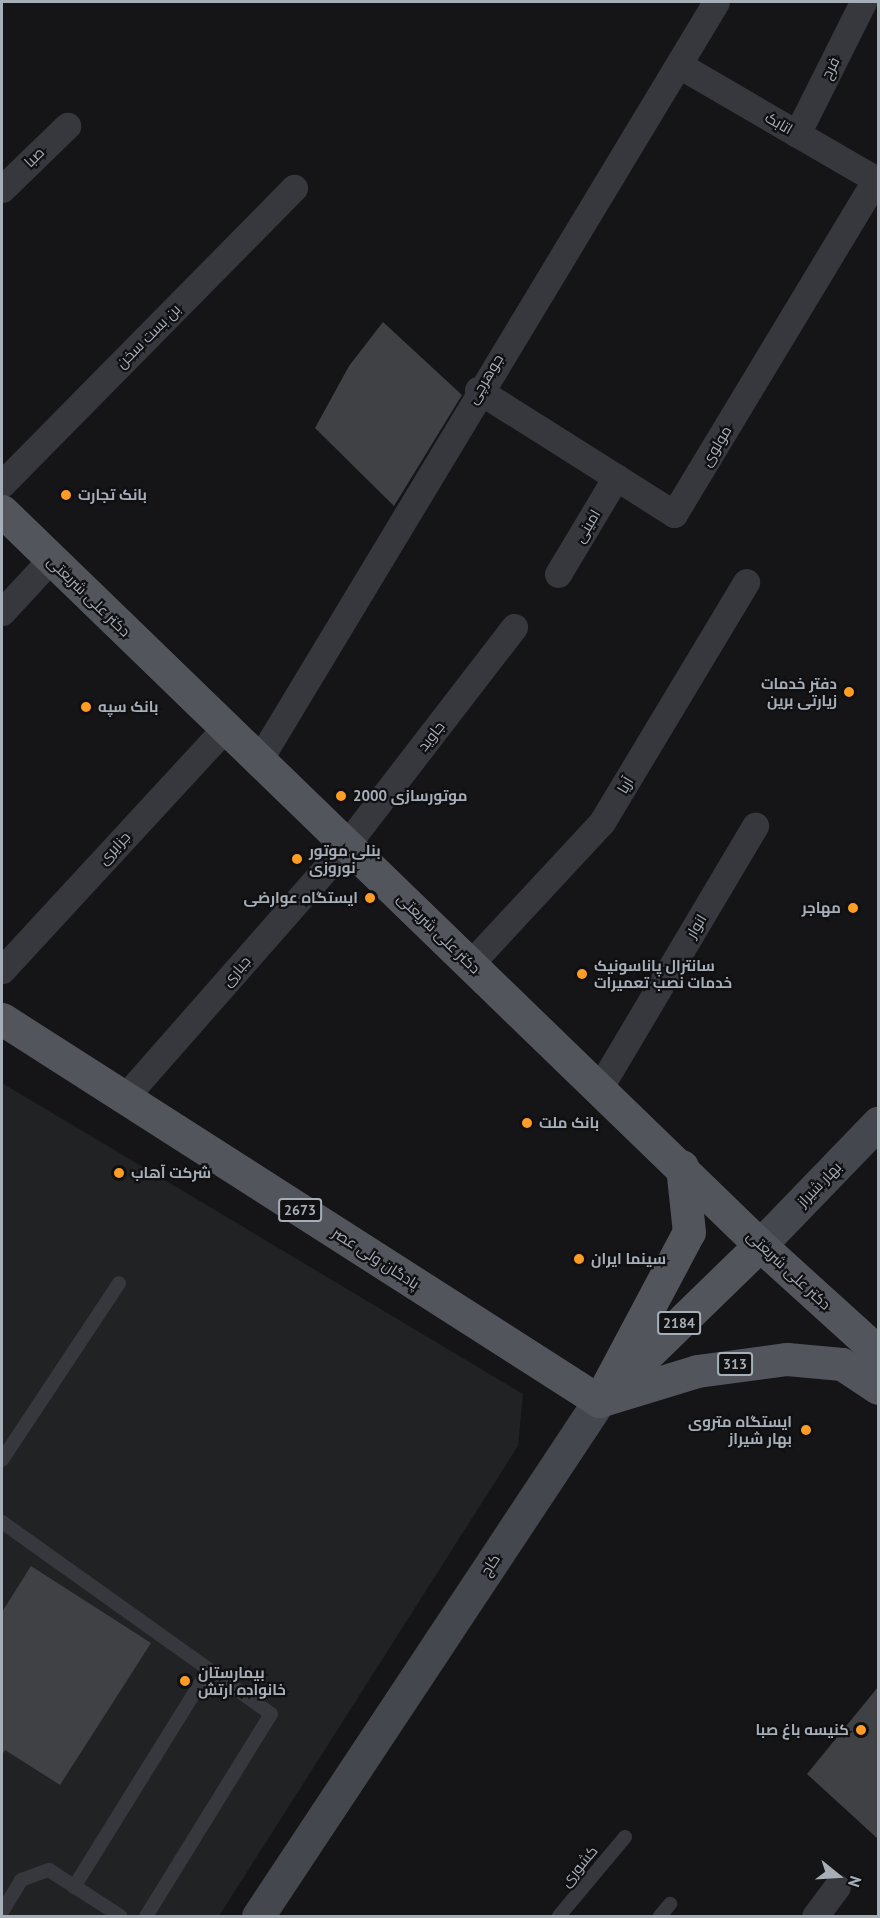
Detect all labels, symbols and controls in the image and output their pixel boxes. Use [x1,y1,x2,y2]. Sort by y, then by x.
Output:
street label: فرح [817,54,843,82]
street label: اتابک [762,108,796,138]
street label: صبا [20,143,48,171]
street label: بن بست سخن [112,300,184,372]
street label: جوهرچی [463,351,507,407]
street label: مولوی [697,422,735,470]
place label: بانک تجارت [78,486,147,504]
marker: بانک تجارت [59,488,73,502]
street label: امینی [570,506,604,546]
street label: دکتر علی شریعتی [44,552,134,640]
place label: دفتر خدمات زیارتی برین [761,674,837,709]
marker: دفتر خدمات زیارتی برین [842,685,856,699]
place label: بانک سپه [98,698,158,716]
marker: بانک سپه [79,700,93,714]
street label: جاوید [414,717,448,755]
street label: آریا [613,773,637,797]
place label: موتورسازی 2000 [353,787,467,805]
marker: موتورسازی 2000 [334,789,348,803]
street label: جزایری [94,828,134,868]
place label: بنلی موتور نوروزی [309,841,381,876]
marker: بنلی موتور نوروزی [290,852,304,866]
place label: ایستگاه عوارضی [244,889,358,907]
street label: دکتر علی شریعتی [394,889,484,977]
marker: ایستگاه عوارضی [363,891,377,905]
place label: مهاجر [802,899,841,917]
marker: مهاجر [846,901,860,915]
street label: انوار [682,911,710,941]
street label: جباری [218,952,254,990]
place label: سانترال پاناسونیک خدمات نصب تعمیرات [594,956,732,991]
marker: سانترال پاناسونیک خدمات نصب تعمیرات [575,967,589,981]
place label: بانک ملت [539,1114,599,1132]
marker: بانک ملت [520,1116,534,1130]
street label: بهار شیراز [793,1158,845,1210]
place label: شرکت آهاب [131,1164,211,1182]
marker: شرکت آهاب [112,1166,126,1180]
road number: 2673 [278,1199,322,1221]
street label: پادگان ولی عصر [329,1223,423,1293]
street label: دکتر علی شریعتی [743,1227,835,1313]
place label: سینما ایران [591,1250,666,1268]
marker: سینما ایران [572,1252,586,1266]
road number: 2184 [656,1312,702,1334]
road number: 313 [717,1353,753,1375]
place label: ایستگاه متروی بهار شیراز [688,1412,792,1447]
marker: ایستگاه متروی بهار شیراز [797,1421,815,1439]
street label: کاج [476,1551,504,1579]
place label: بیمارستان خانواده ارتش [198,1663,286,1698]
marker: بیمارستان خانواده ارتش [176,1672,194,1690]
place label: کنیسه باغ صبا [755,1721,849,1739]
marker: کنیسه باغ صبا [854,1723,868,1737]
street label: کشوری [557,1842,601,1890]
north arrow [808,1846,868,1906]
text: N [844,1873,866,1890]

